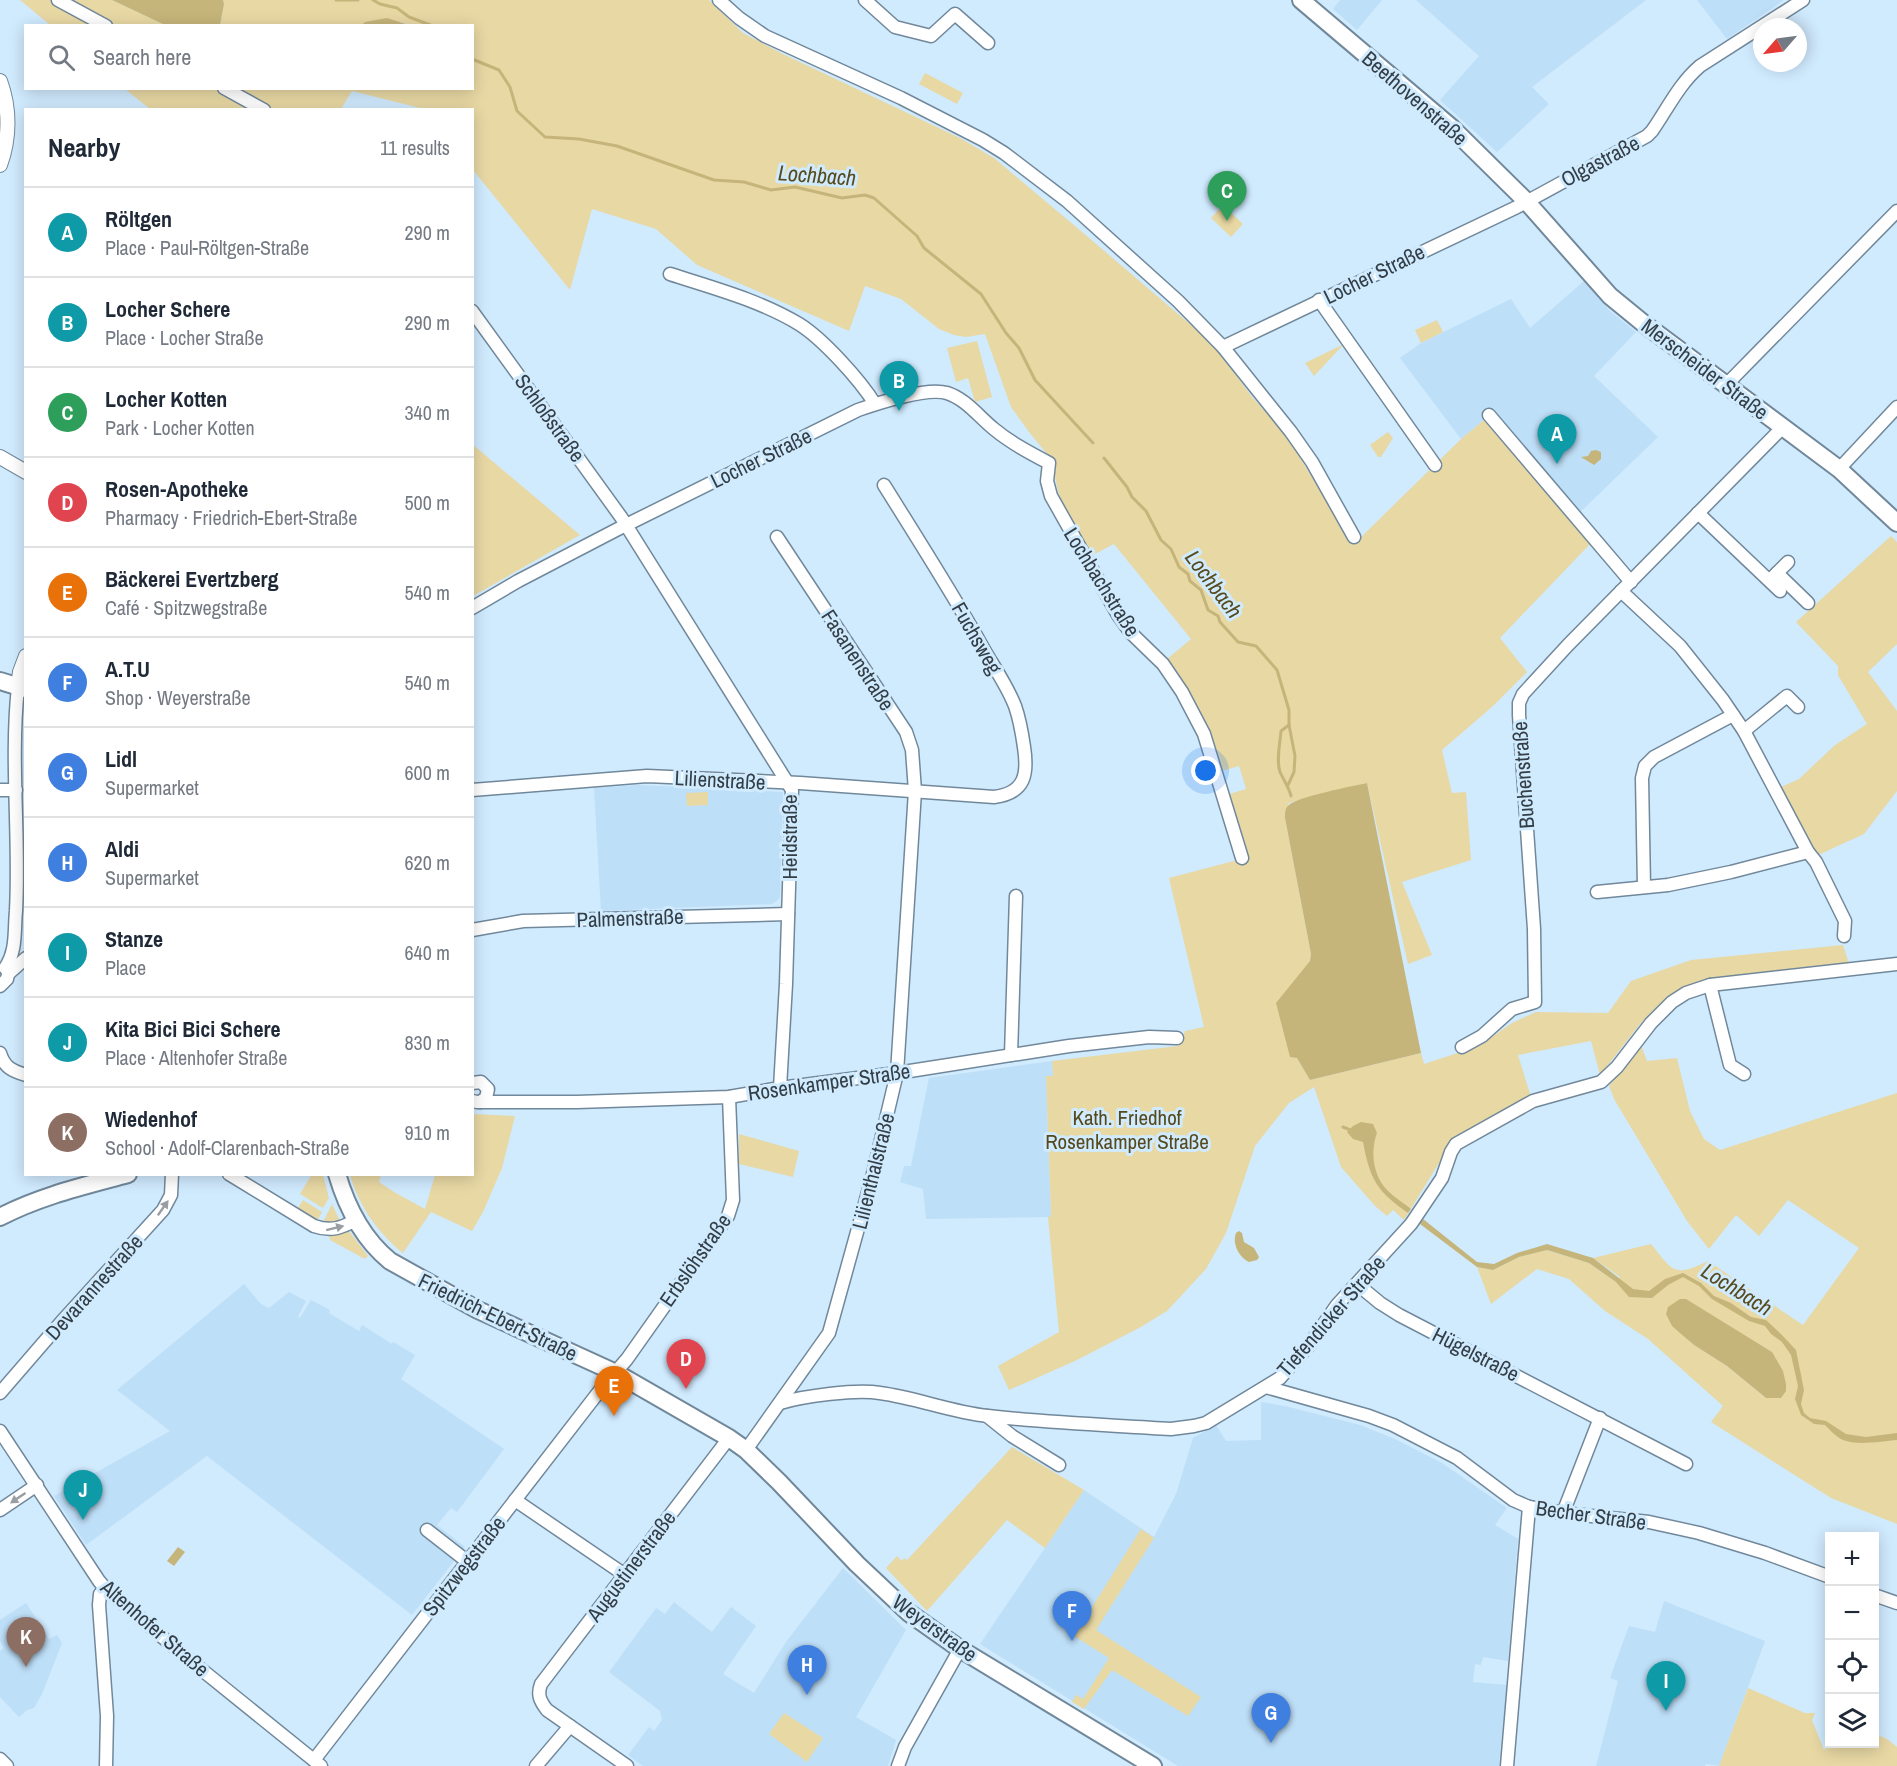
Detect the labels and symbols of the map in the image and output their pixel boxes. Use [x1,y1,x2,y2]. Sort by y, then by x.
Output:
north arrow [1753,18,1807,72]
street label: Beethovenstraße [1356,44,1474,152]
street label: Olgastraße [1556,128,1644,194]
water label: Lochbach [777,157,857,193]
pin: C [1208,172,1246,221]
street label: Locher Straße [1319,237,1429,311]
street label: Merscheider Straße [1636,312,1774,426]
pin: B [880,362,918,411]
street label: Schloßstraße [508,368,592,468]
pin: A [1538,414,1576,464]
street label: Locher Straße [706,421,816,495]
street label: Lochbachstraße [1057,522,1147,642]
water label: Lochbach [1178,544,1250,624]
street label: Fuchsweg [945,597,1009,680]
street label: Fasanenstraße [815,604,901,716]
street label: Buchenstraße [1505,721,1541,829]
your location [1191,756,1220,785]
street label: Lilienstraße [674,763,766,797]
street label: Heidstraße [775,794,804,880]
street label: Palmenstraße [576,902,684,934]
street label: Rosenkamper Straße [746,1056,912,1108]
park label: Kath. Friedhof Rosenkamper Straße [1045,1103,1209,1156]
street label: Lilienthalstraße [845,1110,901,1232]
one-way arrow [157,1200,169,1216]
street label: Erbslöhstraße [652,1208,738,1312]
one-way arrow [326,1222,344,1232]
street label: Devarannestraße [39,1228,149,1346]
street label: Tiefendicker Straße [1270,1249,1392,1383]
water label: Lochbach [1696,1256,1778,1322]
street label: Friedrich-Ebert-Straße [414,1266,582,1368]
street label: Hügelstraße [1428,1320,1524,1388]
pin: D [666,1340,706,1389]
pin: E [594,1366,634,1416]
pin: J [64,1470,103,1520]
one-way arrow [11,1492,27,1504]
street label: Becher Straße [1534,1493,1648,1537]
street label: Augustinerstraße [579,1505,682,1628]
street label: Spitzwegstraße [416,1510,512,1622]
street label: Altenhofer Straße [94,1572,215,1683]
street label: Weyerstraße [887,1587,983,1669]
pin: F [1052,1592,1092,1641]
pin: K [6,1618,46,1667]
pin: H [788,1646,826,1695]
pin: I [1646,1662,1686,1711]
pin: G [1252,1694,1290,1743]

